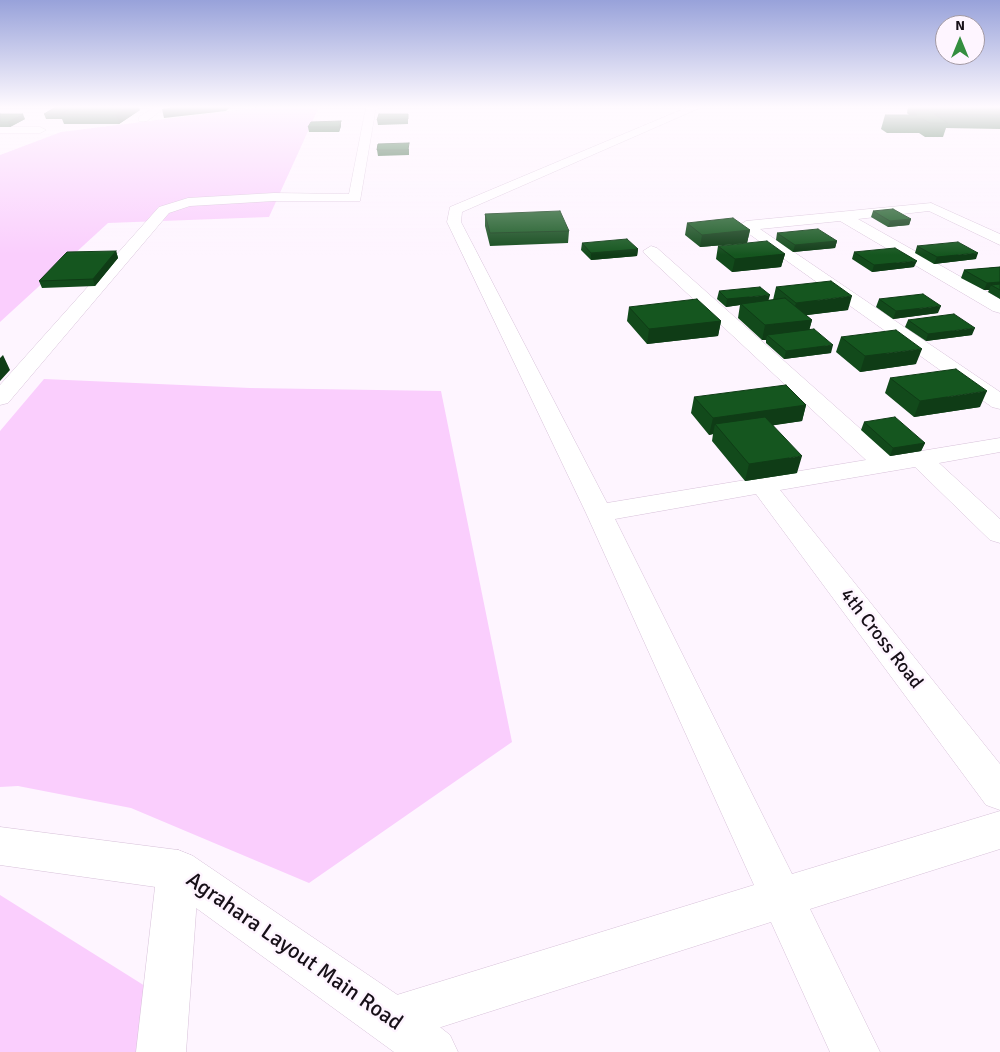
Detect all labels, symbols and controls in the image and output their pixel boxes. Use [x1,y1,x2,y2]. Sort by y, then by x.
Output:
north arrow [935,15,985,65]
text: N [955,17,965,34]
street label: 4th Cross Road [835,584,927,694]
street label: Agrahara Layout Main Road [181,867,407,1037]

